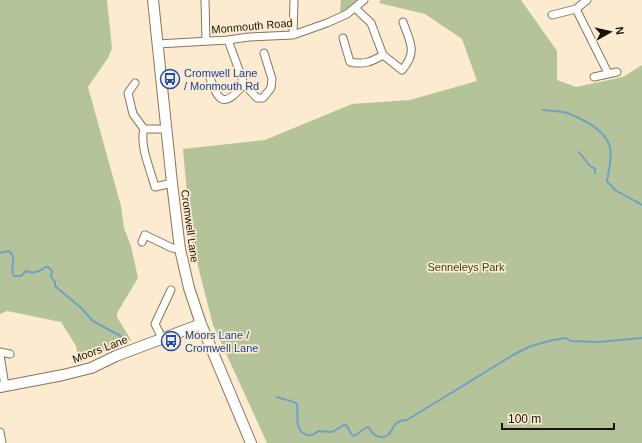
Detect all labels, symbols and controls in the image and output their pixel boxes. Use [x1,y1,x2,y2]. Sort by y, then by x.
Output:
north arrow [590,12,630,52]
street label: Monmouth Road [211,16,293,36]
text: N [613,26,626,35]
place label: Cromwell Lane / Monmouth Rd [184,67,259,92]
bus stop icon: Cromwell Lane / Monmouth Rd [159,68,181,90]
street label: Cromwell Lane [179,189,201,263]
park label: Senneleys Park [427,261,505,273]
place label: Moors Lane / Cromwell Lane [185,329,258,354]
bus stop icon: Moors Lane / Cromwell Lane [160,330,182,352]
street label: Moors Lane [71,333,129,365]
scale bar [502,405,614,431]
text: 100 m [508,412,541,426]

